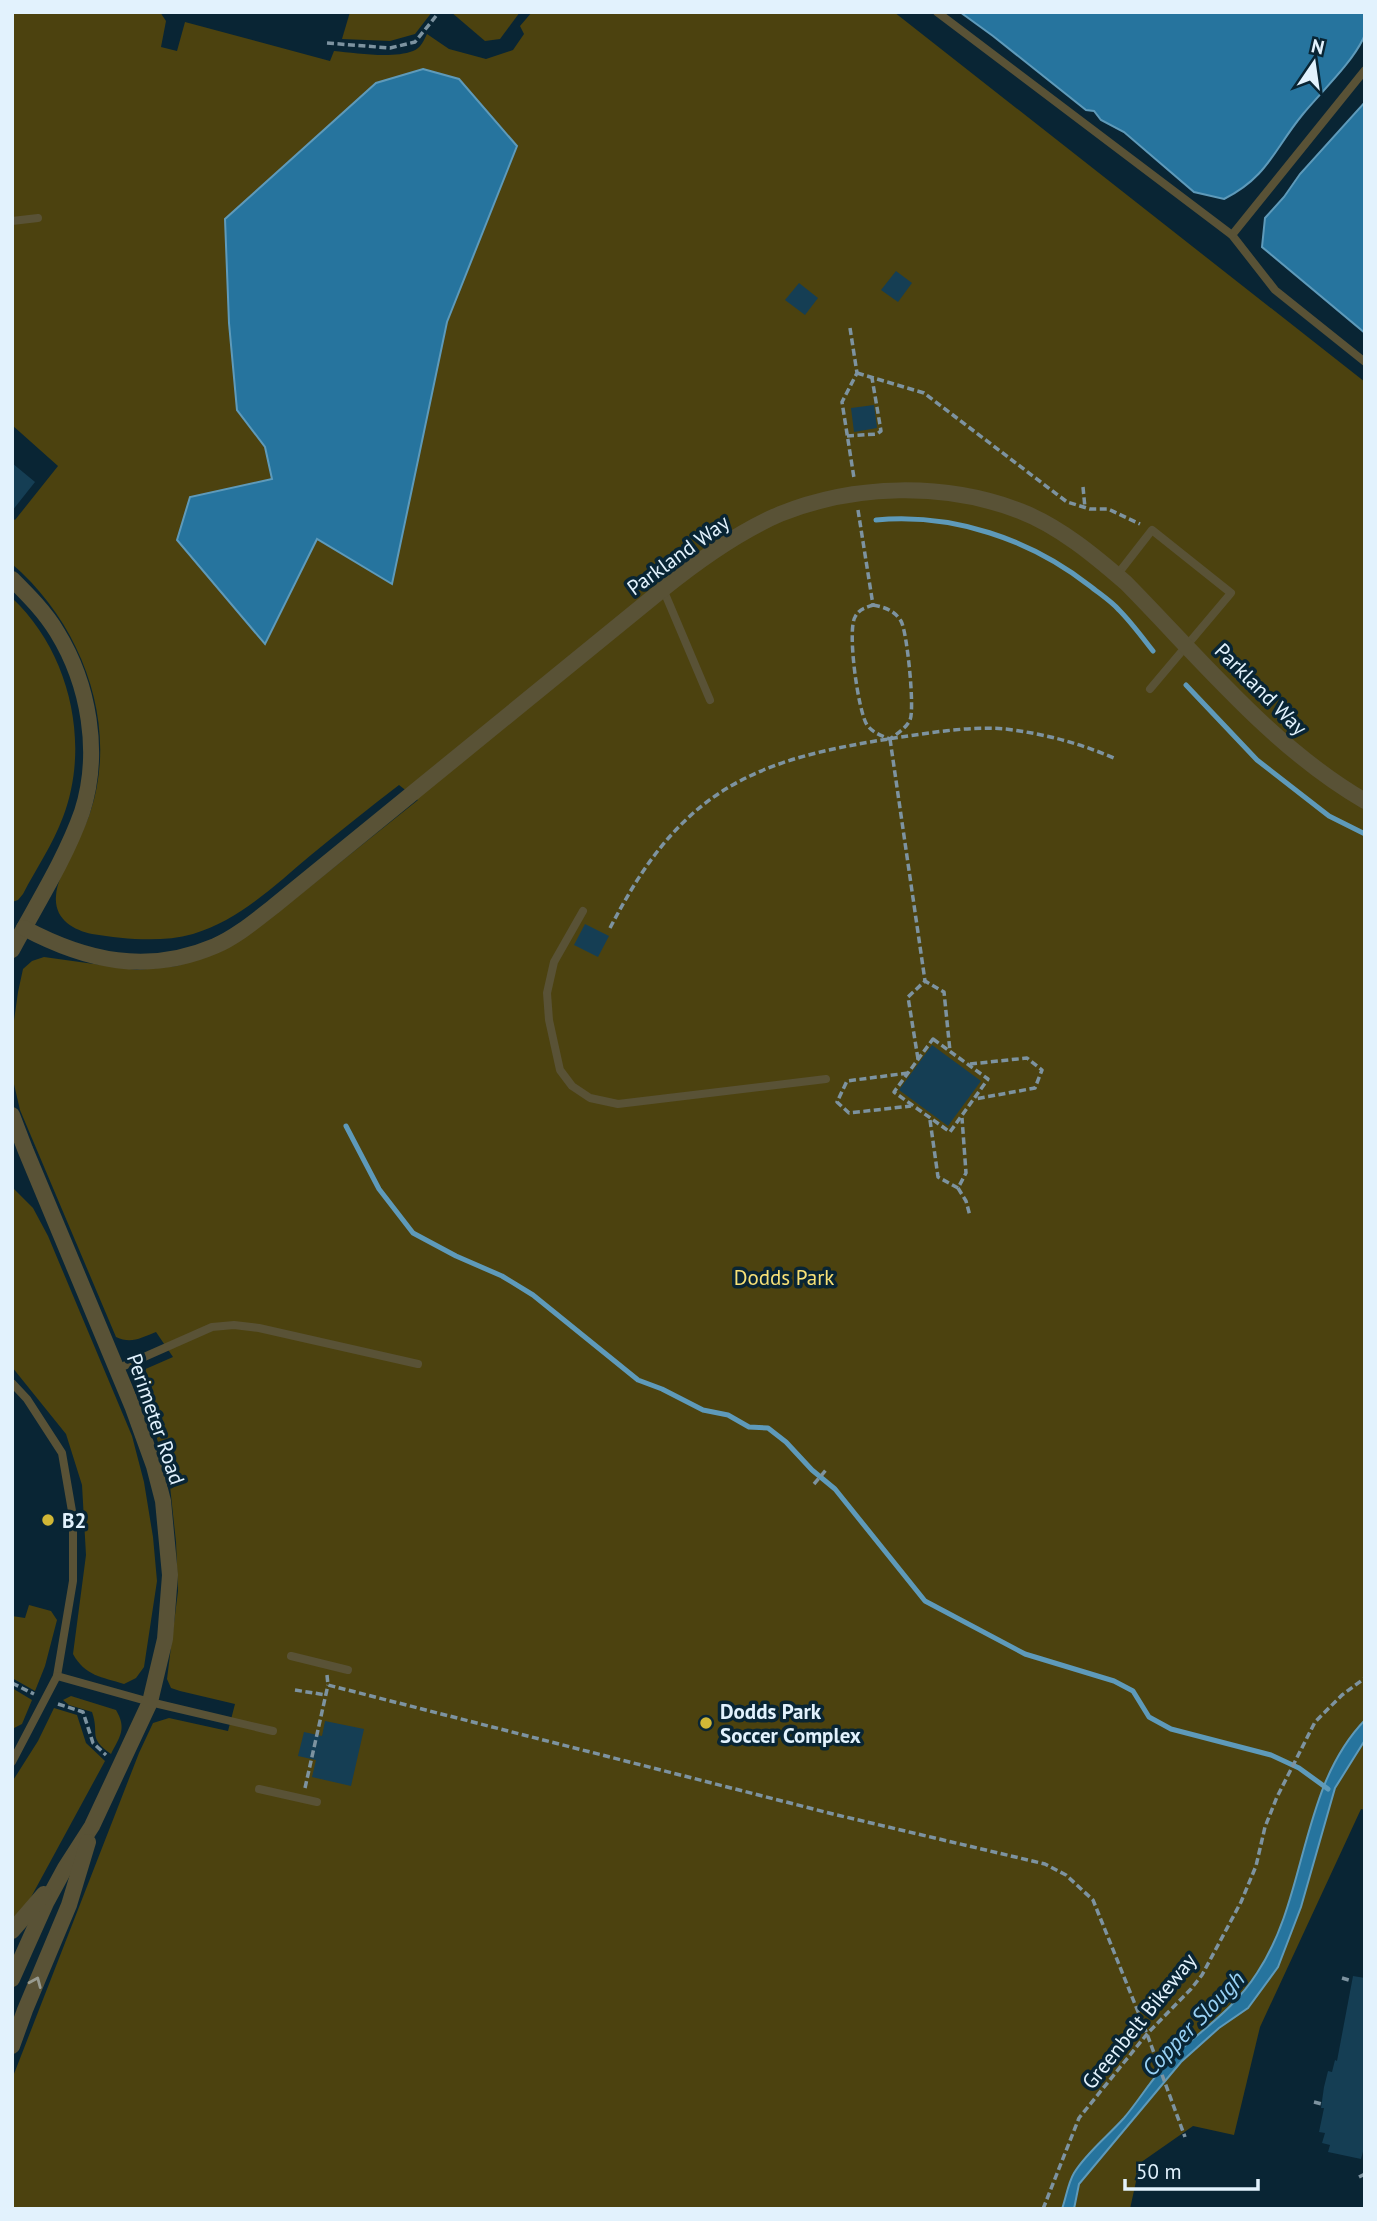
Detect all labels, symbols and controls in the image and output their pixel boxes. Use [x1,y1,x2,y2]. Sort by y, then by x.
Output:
north arrow [1279,28,1349,98]
text: N [1309,33,1327,60]
street label: Parkland Way [622,509,735,601]
street label: Parkland Way [1209,637,1313,741]
park label: Dodds Park [734,1264,834,1291]
street label: Perimeter Road [121,1350,191,1488]
place label: B2 [62,1507,86,1534]
marker: B2 [40,1512,56,1528]
place label: Dodds Park Soccer Complex [720,1698,861,1749]
marker: Dodds Park Soccer Complex [698,1715,714,1731]
street label: Greenbelt Bikeway [1076,1947,1202,2094]
water label: Copper Slough [1135,1964,1251,2082]
one-way arrow [28,1977,42,1989]
scale bar [1125,2148,1258,2192]
text: 50 m [1136,2158,1182,2185]

